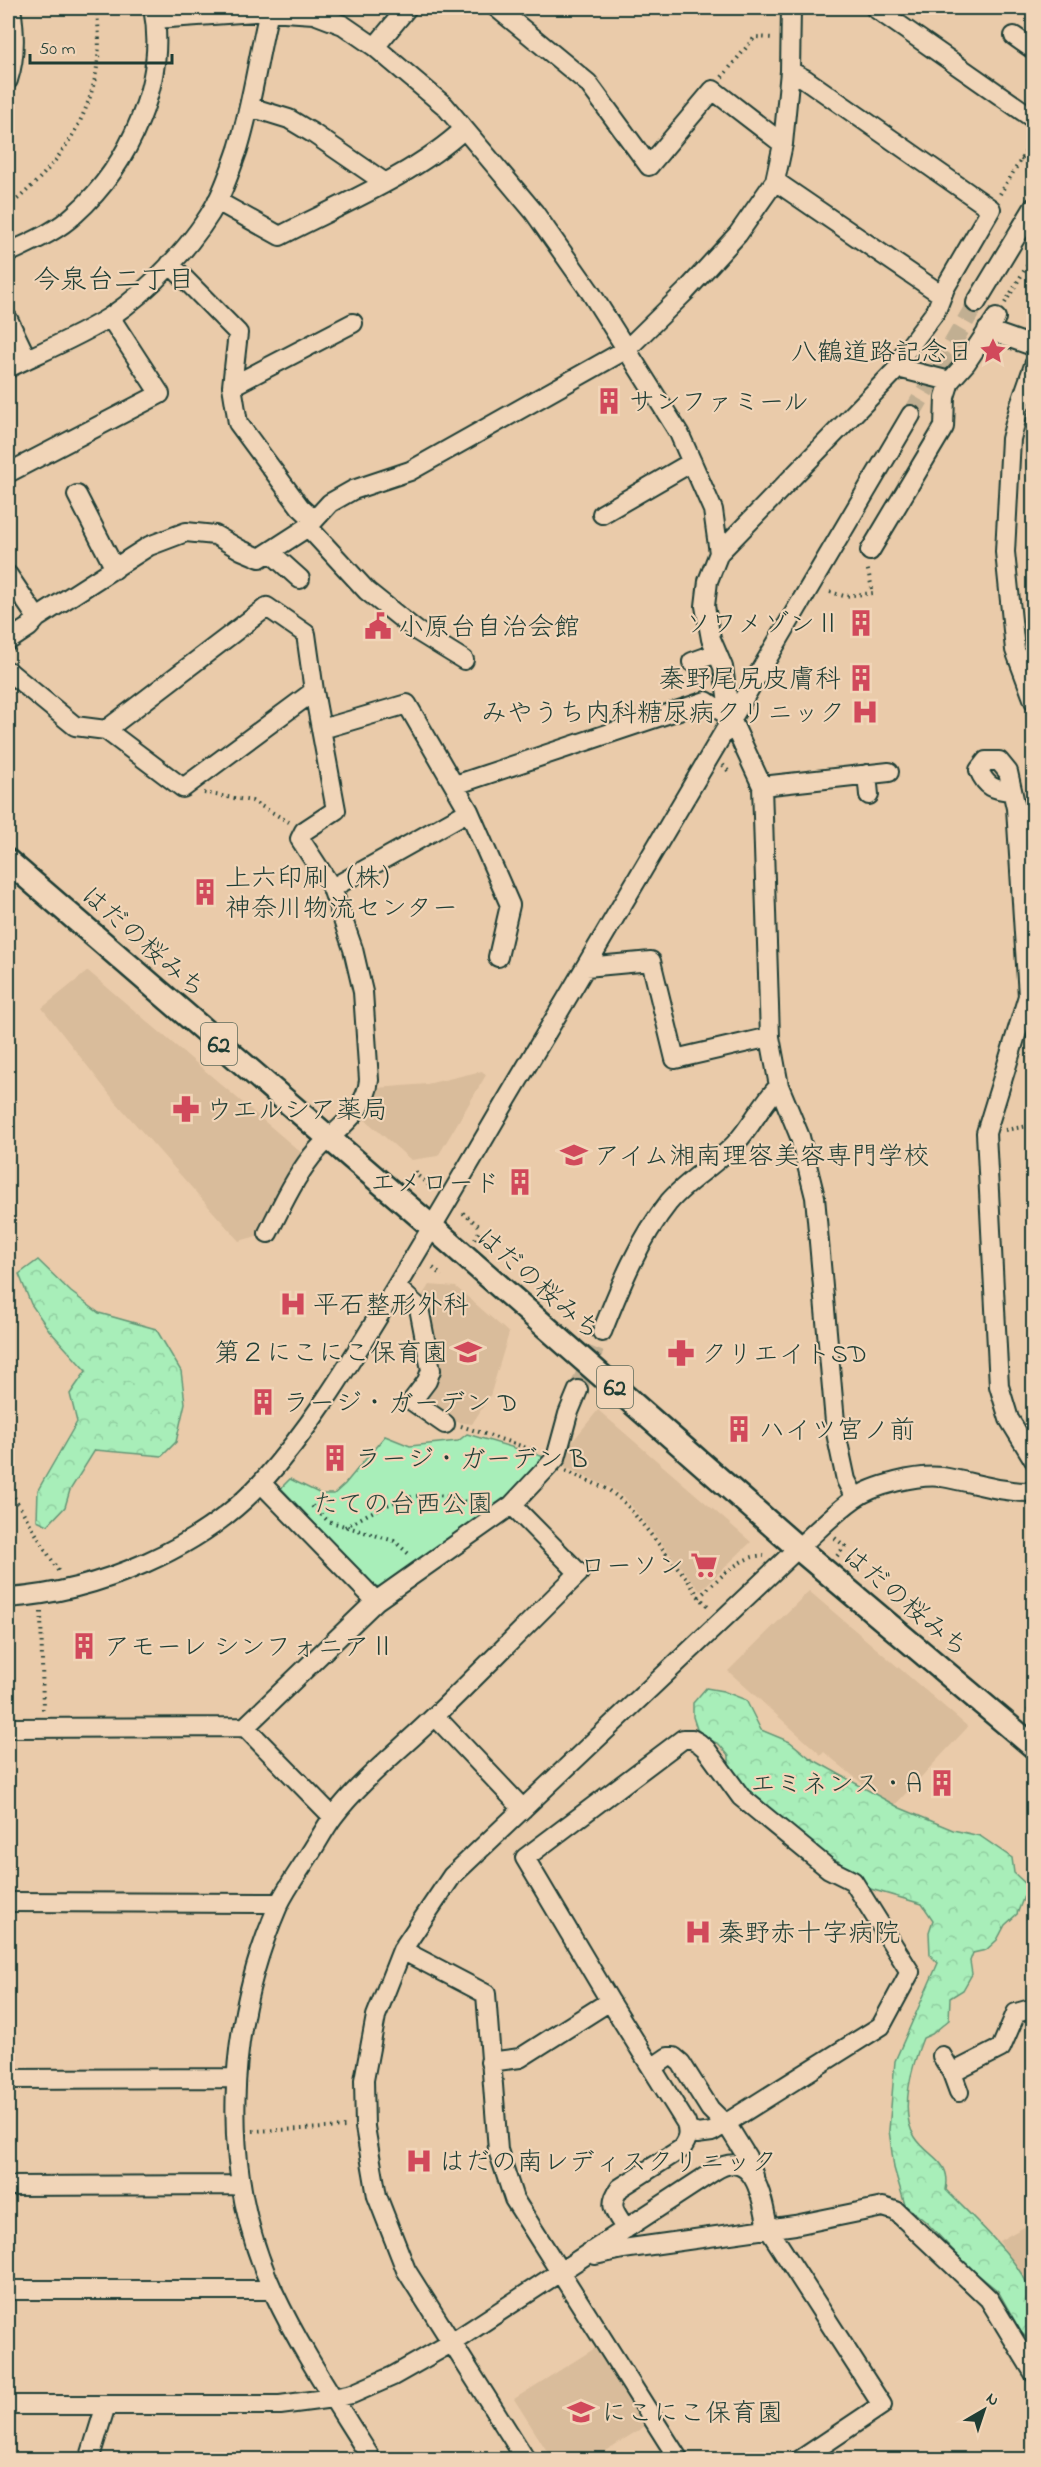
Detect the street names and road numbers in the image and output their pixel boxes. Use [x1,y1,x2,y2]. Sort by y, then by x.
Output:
street label: はだの桜みち [71,878,213,1008]
road number: 62 [201,1023,237,1065]
street label: はだの桜みち [466,1220,608,1350]
road number: 62 [597,1366,633,1408]
street label: はだの桜みち [833,1539,976,1668]

